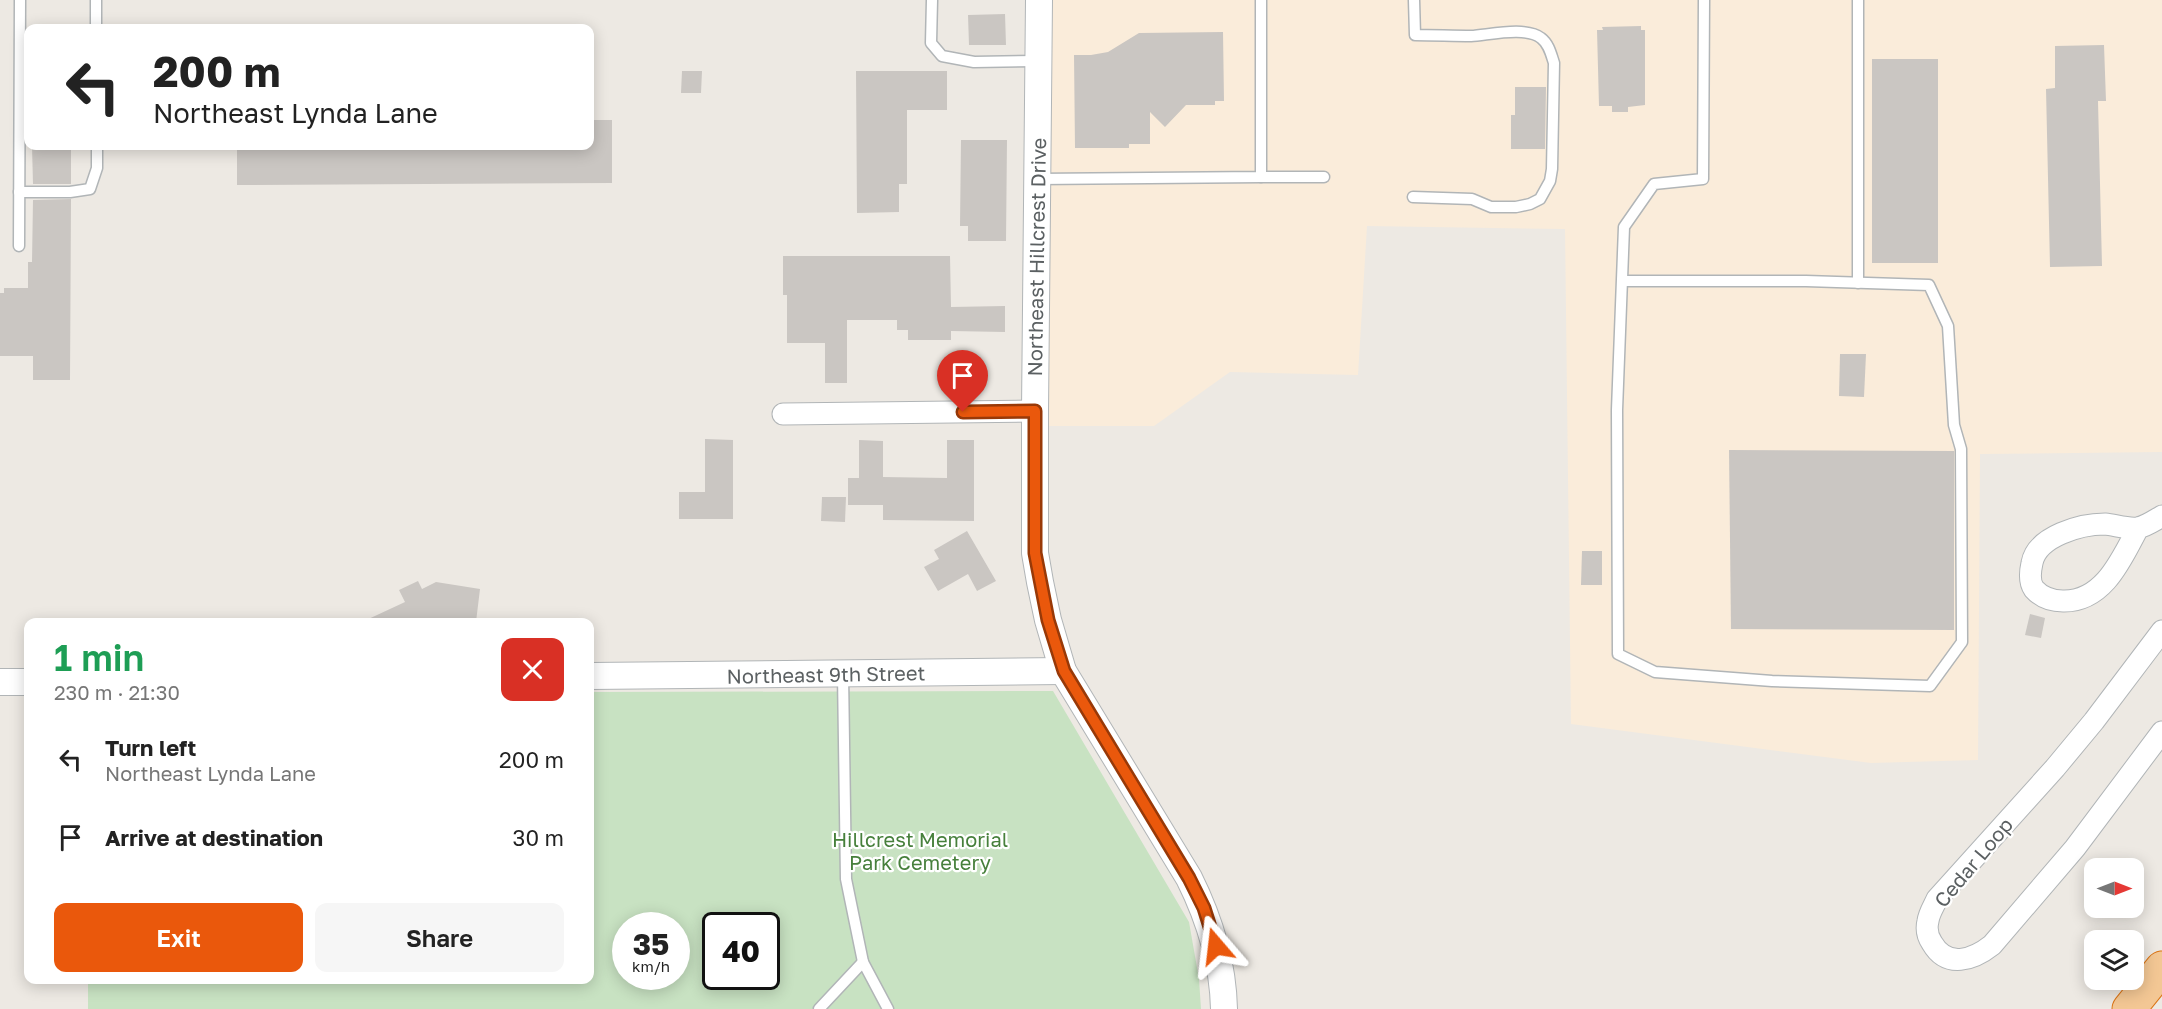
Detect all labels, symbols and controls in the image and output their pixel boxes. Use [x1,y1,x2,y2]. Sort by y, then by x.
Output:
text: 200 m [153,46,280,96]
icon: left [54,48,132,126]
text: Northeast Lynda Lane [153,97,438,129]
street label: Northeast Hillcrest Drive [1022,137,1050,377]
pin [937,350,988,412]
icon: arrive [946,359,979,392]
text: 1 min [54,636,144,679]
button: close [501,638,564,701]
street label: Northeast 9th Street [726,660,926,688]
text: 230 m · 21:30 [54,680,180,704]
text: Turn left [105,734,196,761]
icon: left [54,743,87,776]
text: 200 m [499,746,564,773]
text: Northeast Lynda Lane [105,761,316,785]
street label: Cedar Loop [1929,812,2017,912]
icon: arrive [54,821,87,854]
text: Arrive at destination [105,824,323,851]
text: 30 m [513,824,564,851]
park label: Hillcrest Memorial Park Cemetery [832,827,1008,874]
north arrow [2084,858,2144,918]
map controls [2084,858,2144,990]
button: Exit [54,903,303,972]
button: Share [315,903,564,972]
speed limit sign: 40 [702,912,780,990]
position arrow [1184,914,1248,978]
text: 35 [633,926,669,962]
button: layers [2084,930,2144,990]
text: km/h [632,957,670,975]

